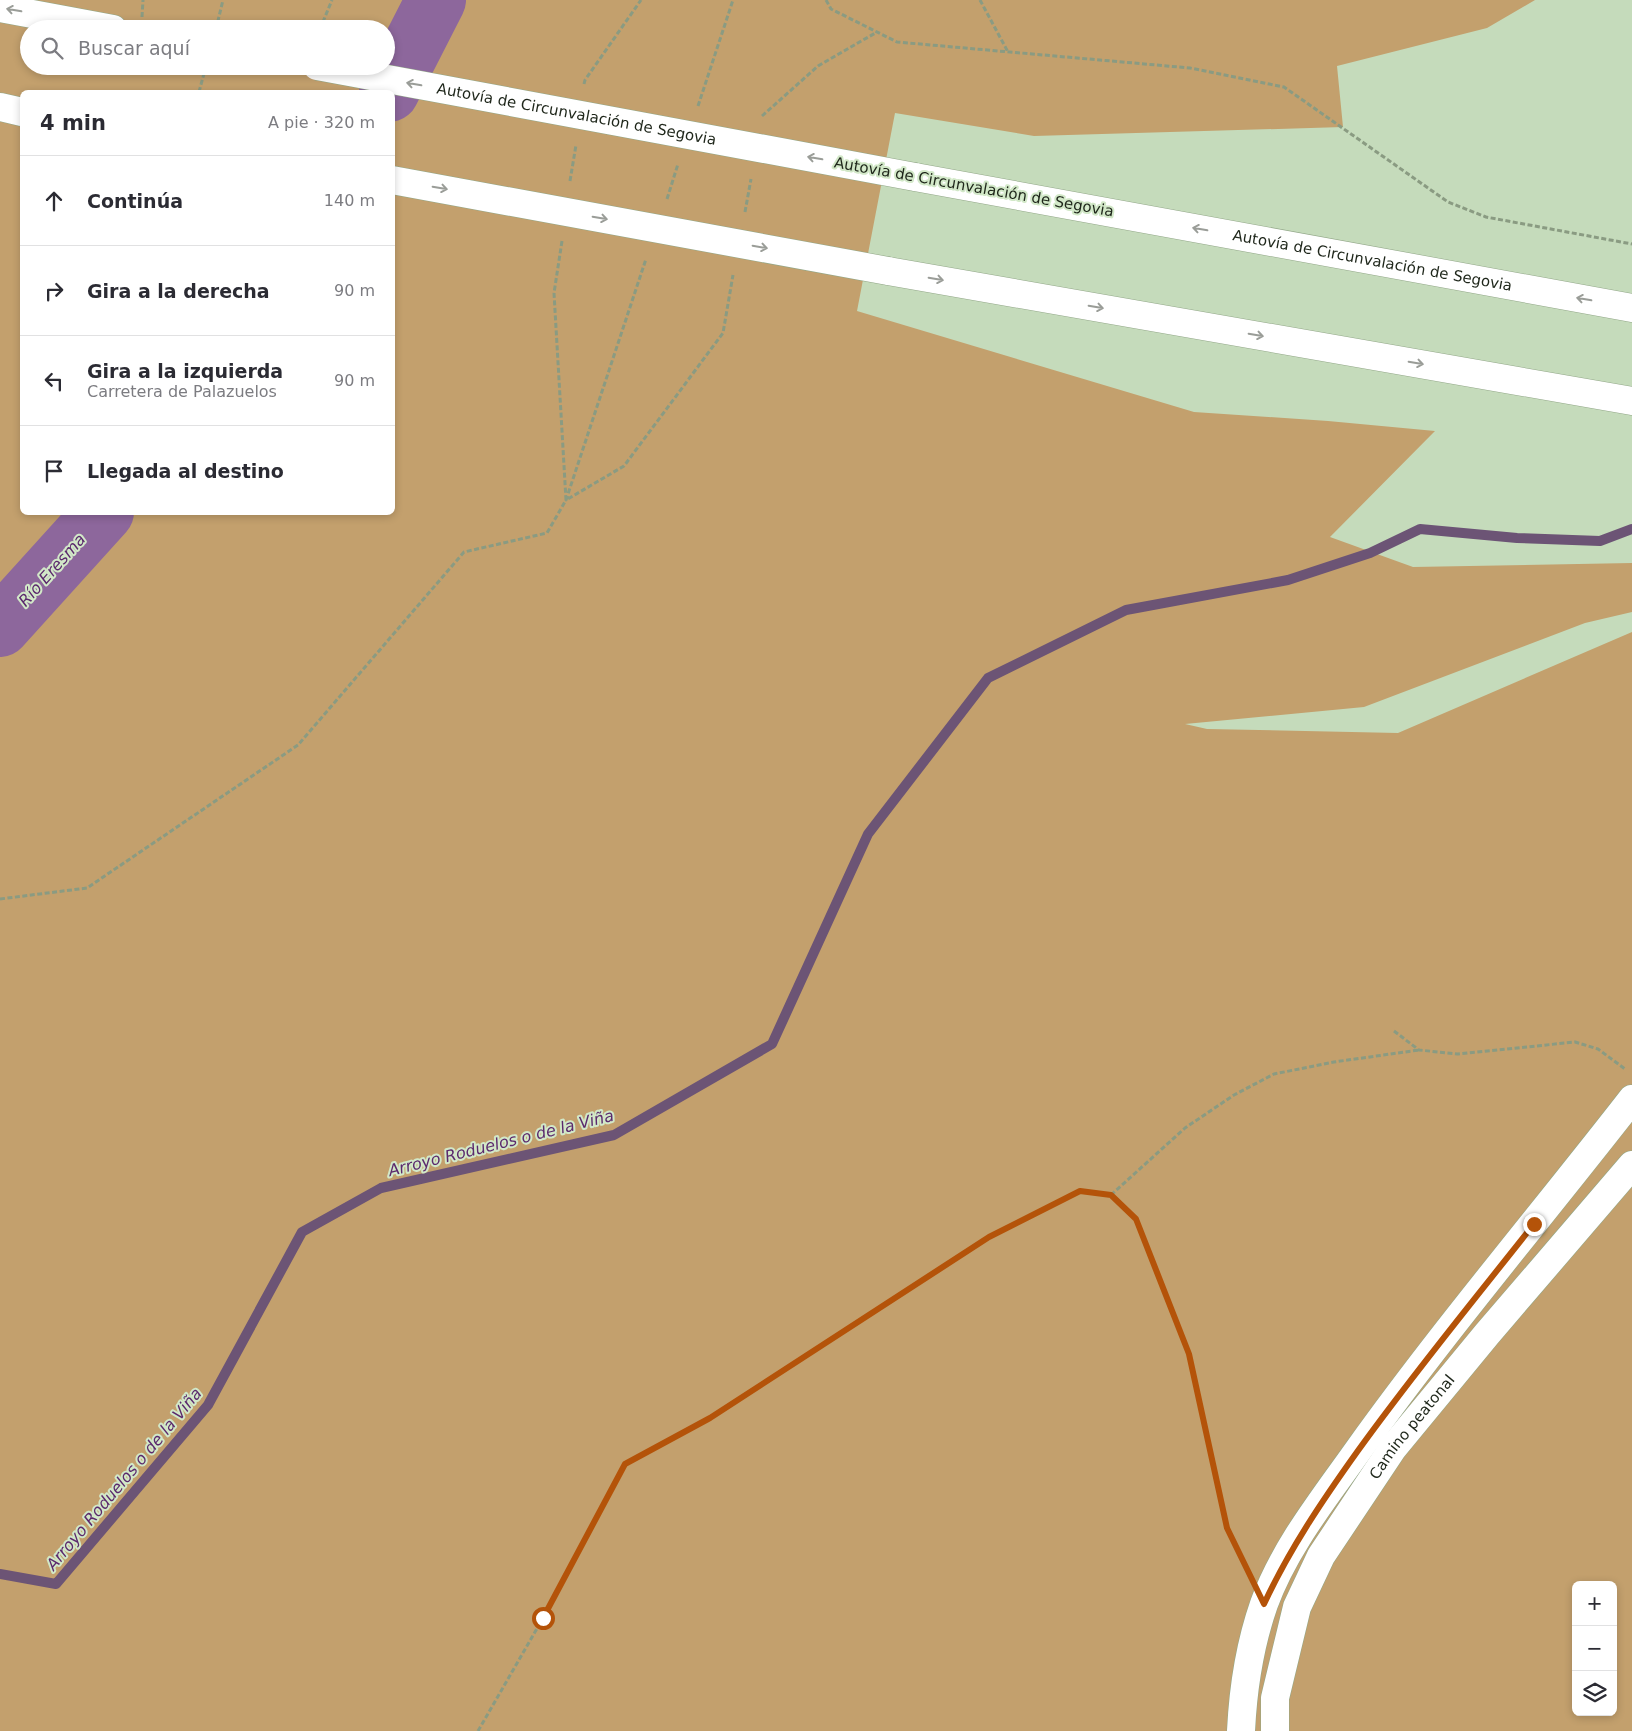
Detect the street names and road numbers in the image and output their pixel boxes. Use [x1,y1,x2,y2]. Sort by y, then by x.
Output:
street label: Autovía de Circunvalación de Segovia [435,79,718,149]
street label: Autovía de Circunvalación de Segovia [833,154,1115,220]
street label: Autovía de Circunvalación de Segovia [1231,226,1514,295]
street label: Camino peatonal [1366,1371,1459,1483]

